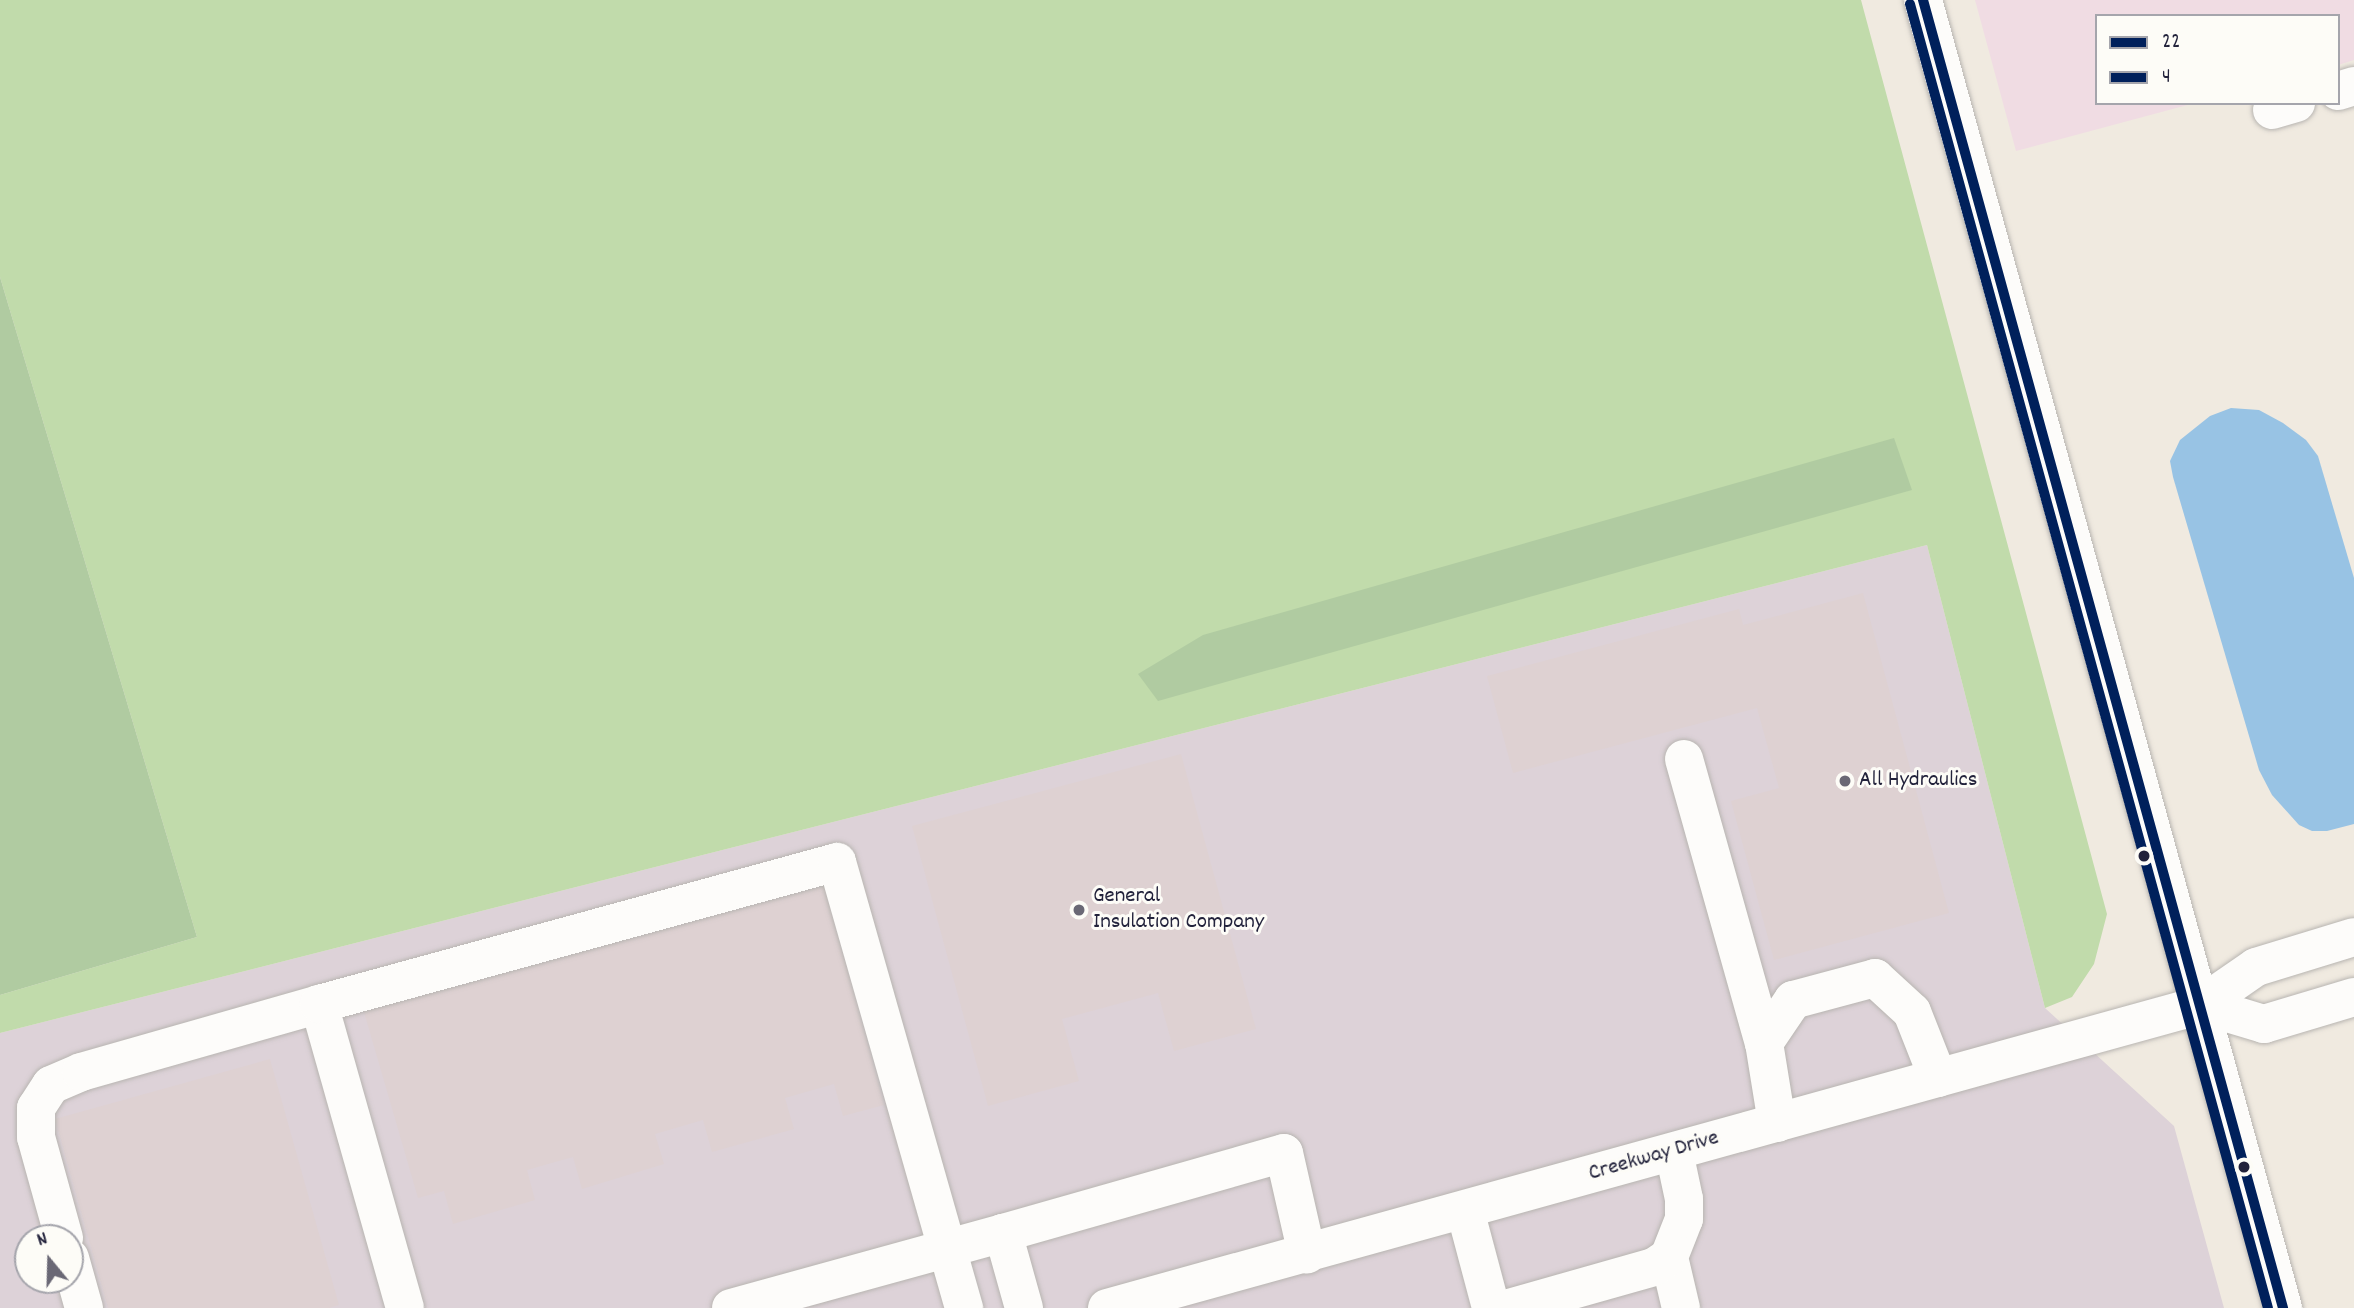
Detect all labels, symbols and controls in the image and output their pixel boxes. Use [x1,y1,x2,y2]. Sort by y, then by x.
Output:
legend [2095,14,2340,105]
text: 22 [2162,28,2180,58]
text: 4 [2162,63,2171,93]
place label: All Hydraulics [1859,767,1977,795]
marker: All Hydraulics [1837,773,1853,789]
unlabelled marker [2137,849,2151,863]
place label: General Insulation Company [1093,883,1264,937]
marker: General Insulation Company [1071,902,1087,918]
street label: Creekway Drive [1586,1125,1722,1189]
unlabelled marker [2237,1160,2251,1174]
north arrow [14,1224,84,1294]
text: N [34,1226,51,1255]

